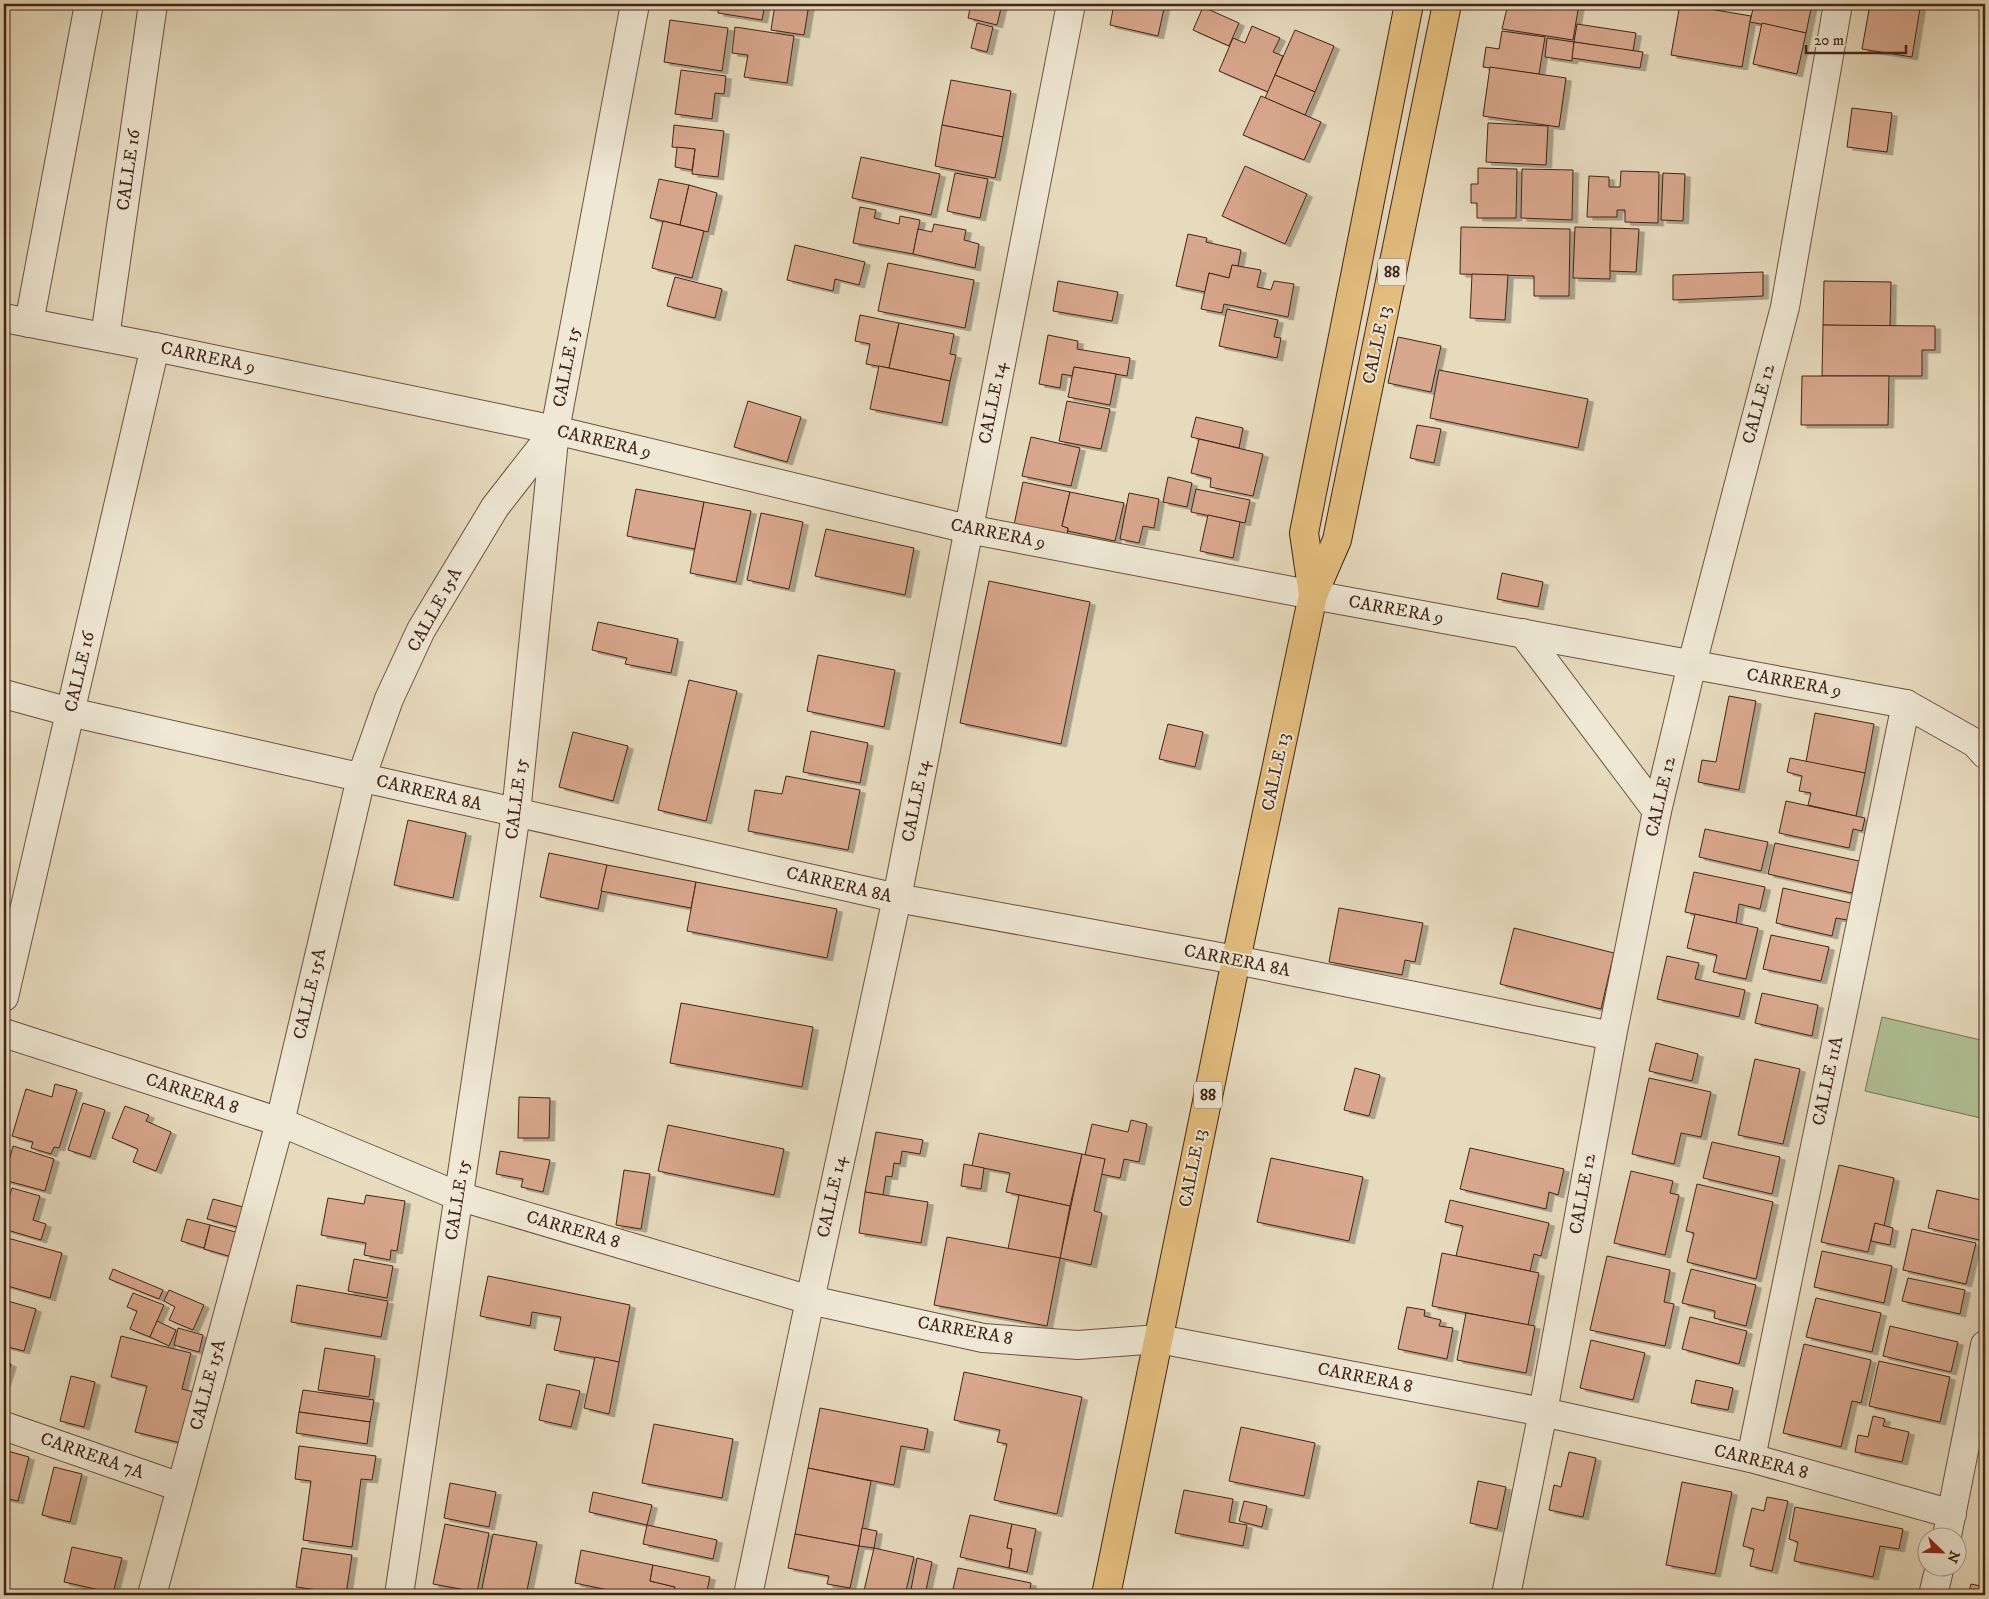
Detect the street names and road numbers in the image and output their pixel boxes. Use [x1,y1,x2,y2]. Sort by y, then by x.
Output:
street label: CALLE 16 [112,127,146,212]
road number: 88 [1378,258,1406,286]
street label: CALLE 13 [1358,304,1396,386]
street label: CALLE 15 [548,325,586,409]
street label: CARRERA 9 [159,337,257,379]
street label: CALLE 14 [974,360,1012,446]
street label: CALLE 12 [1738,362,1780,446]
street label: CARRERA 9 [555,420,653,464]
street label: CARRERA 9 [949,514,1047,554]
street label: CALLE 15A [403,564,467,656]
street label: CARRERA 9 [1347,591,1445,629]
street label: CALLE 16 [60,629,100,714]
street label: CARRERA 9 [1745,664,1843,702]
street label: CALLE 13 [1257,731,1295,813]
street label: CALLE 12 [1641,755,1681,839]
street label: CALLE 15 [501,757,533,841]
street label: CALLE 14 [897,758,935,844]
street label: CARRERA 8A [374,770,485,816]
street label: CARRERA 8A [784,862,895,908]
street label: CARRERA 8A [1182,940,1293,982]
street label: CALLE 15A [289,946,331,1042]
street label: CALLE 11A [1808,1034,1848,1128]
street label: CARRERA 8 [143,1069,241,1119]
road number: 88 [1194,1082,1222,1108]
street label: CALLE 13 [1175,1127,1211,1209]
street label: CALLE 12 [1565,1152,1601,1236]
street label: CALLE 14 [813,1154,852,1240]
street label: CALLE 15 [441,1158,475,1242]
street label: CARRERA 8 [524,1206,622,1254]
street label: CARRERA 8 [916,1312,1014,1350]
street label: CALLE 15A [185,1337,231,1433]
street label: CARRERA 8 [1316,1358,1414,1398]
street label: CARRERA 7A [37,1428,147,1484]
street label: CARRERA 8 [1712,1440,1810,1484]

